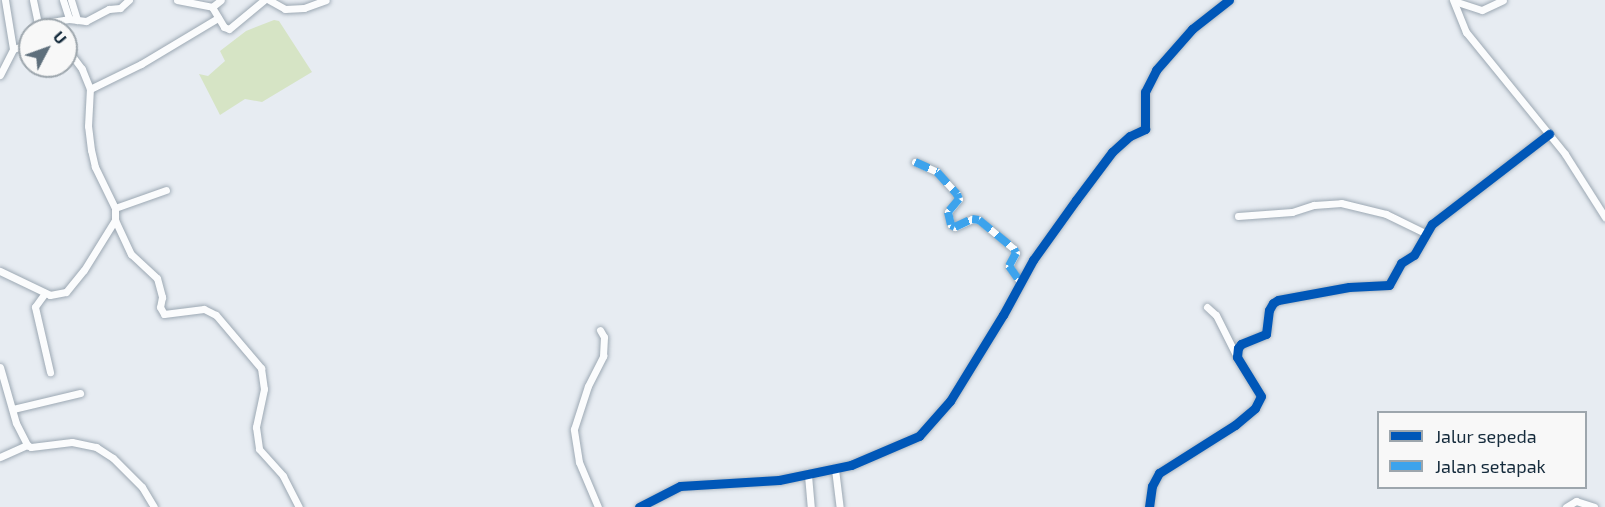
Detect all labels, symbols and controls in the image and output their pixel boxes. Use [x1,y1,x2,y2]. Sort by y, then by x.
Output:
north arrow [18,18,78,78]
text: U [50,27,71,48]
legend [1377,411,1587,489]
text: Jalur sepeda [1435,425,1537,447]
text: Jalan setapak [1435,455,1546,477]

